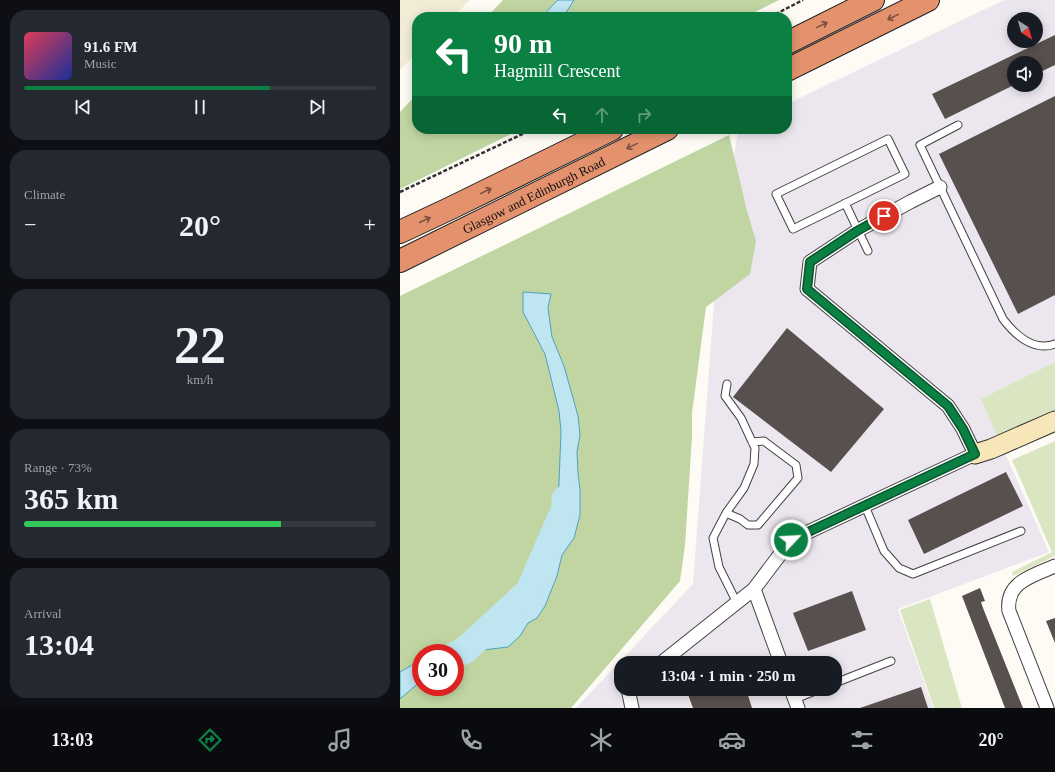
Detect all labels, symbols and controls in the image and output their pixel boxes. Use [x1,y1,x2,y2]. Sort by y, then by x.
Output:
north arrow [1007,12,1043,48]
map controls [1007,12,1043,92]
one-way arrow [887,14,899,21]
one-way arrow [816,21,828,28]
icon: left [428,28,480,80]
text: 90 m [494,28,552,59]
text: 91.6 FM [84,39,137,55]
text: Music [84,56,117,71]
button: sound [1007,56,1043,92]
text: Hagmill Crescent [494,61,620,81]
icon: previous [72,96,94,118]
icon: pause [189,96,211,118]
icon: next [306,96,328,118]
icon: left [549,104,571,126]
icon: ahead [591,104,613,126]
icon: right [633,104,655,126]
one-way arrow [626,143,638,150]
street label: Glasgow and Edinburgh Road [460,153,608,236]
text: Climate [24,187,65,202]
one-way arrow [480,187,492,194]
pin [867,199,901,233]
icon: arrive [873,205,895,227]
text: 20° [179,209,221,242]
text: − [24,212,36,237]
text: + [364,212,376,237]
one-way arrow [419,216,431,223]
text: 22 [174,317,226,374]
text: km/h [187,372,213,387]
text: Range · 73% [24,460,92,475]
text: 365 km [24,482,118,515]
position arrow [770,519,812,561]
text: Arrival [24,606,62,621]
text: 13:04 [24,628,94,661]
speed limit sign: 30 [412,644,464,696]
text: 13:04 · 1 min · 250 m [661,668,796,684]
icon: directions [196,726,224,754]
icon: music [326,726,354,754]
icon: phone [457,726,485,754]
icon: climate [587,726,615,754]
icon: car [718,726,746,754]
icon: filters [848,726,876,754]
text: 13:03 [51,730,93,750]
text: 20° [979,730,1004,750]

